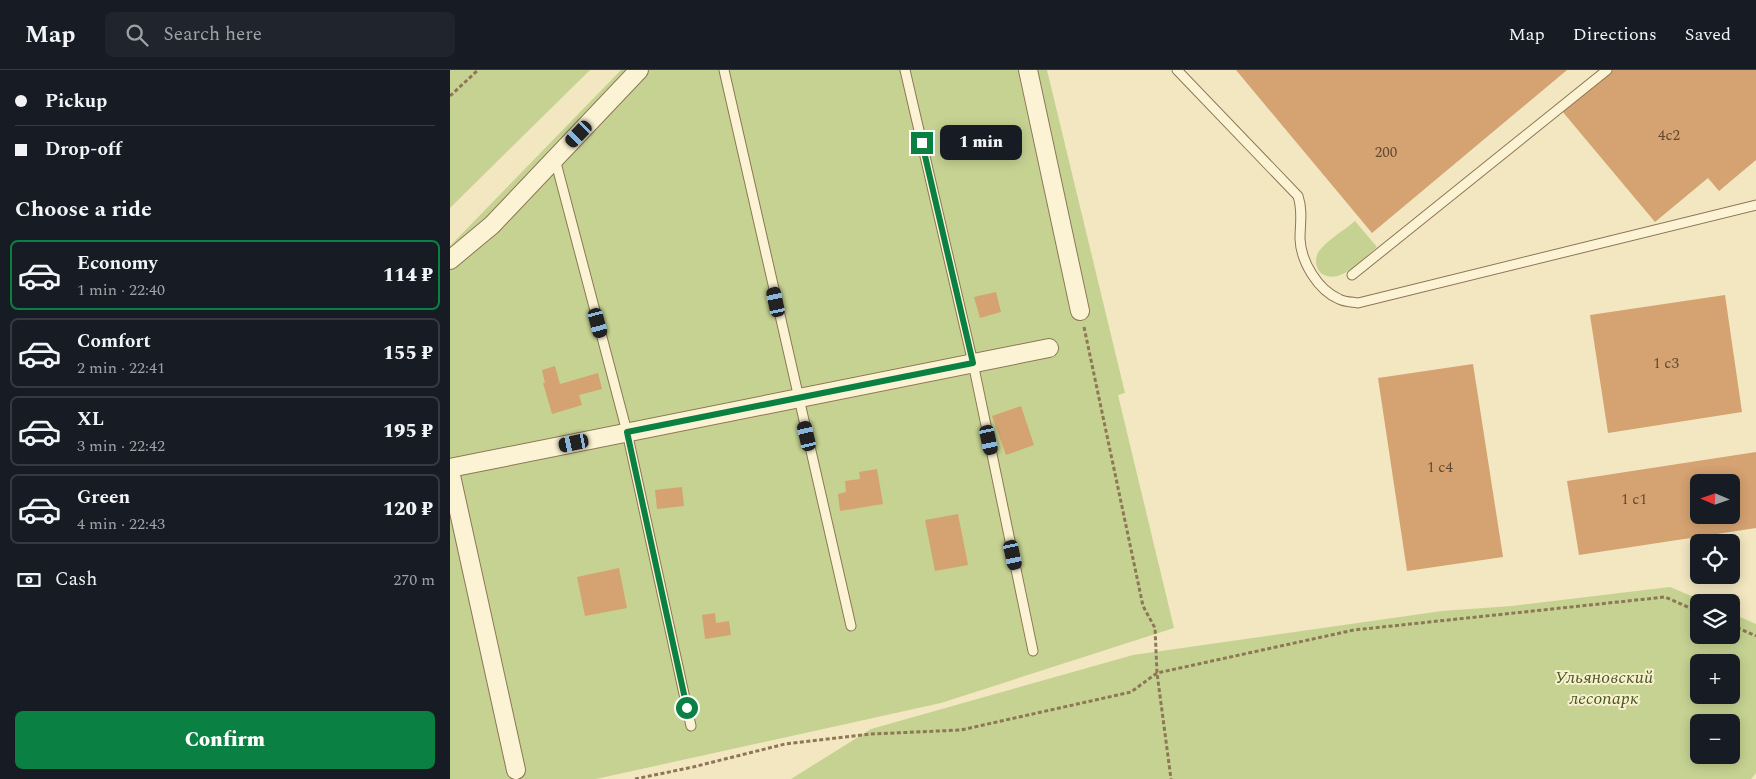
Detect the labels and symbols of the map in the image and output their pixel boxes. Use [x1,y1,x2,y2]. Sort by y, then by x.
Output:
car [563,118,594,150]
house number: 4с2 [1658,124,1680,147]
callout: 1 min [940,126,1022,160]
route end [911,132,933,154]
house number: 200 [1375,141,1397,164]
car [765,286,786,318]
car [586,307,609,339]
house number: 1 с3 [1653,352,1679,375]
car [796,420,817,452]
car [978,424,999,456]
car [557,433,590,453]
house number: 1 с4 [1427,456,1453,479]
north arrow [1690,474,1740,524]
house number: 1 с1 [1621,488,1647,511]
car [1002,539,1023,571]
park label: Ульяновский лесопарк [1555,664,1654,712]
route start [676,697,698,719]

